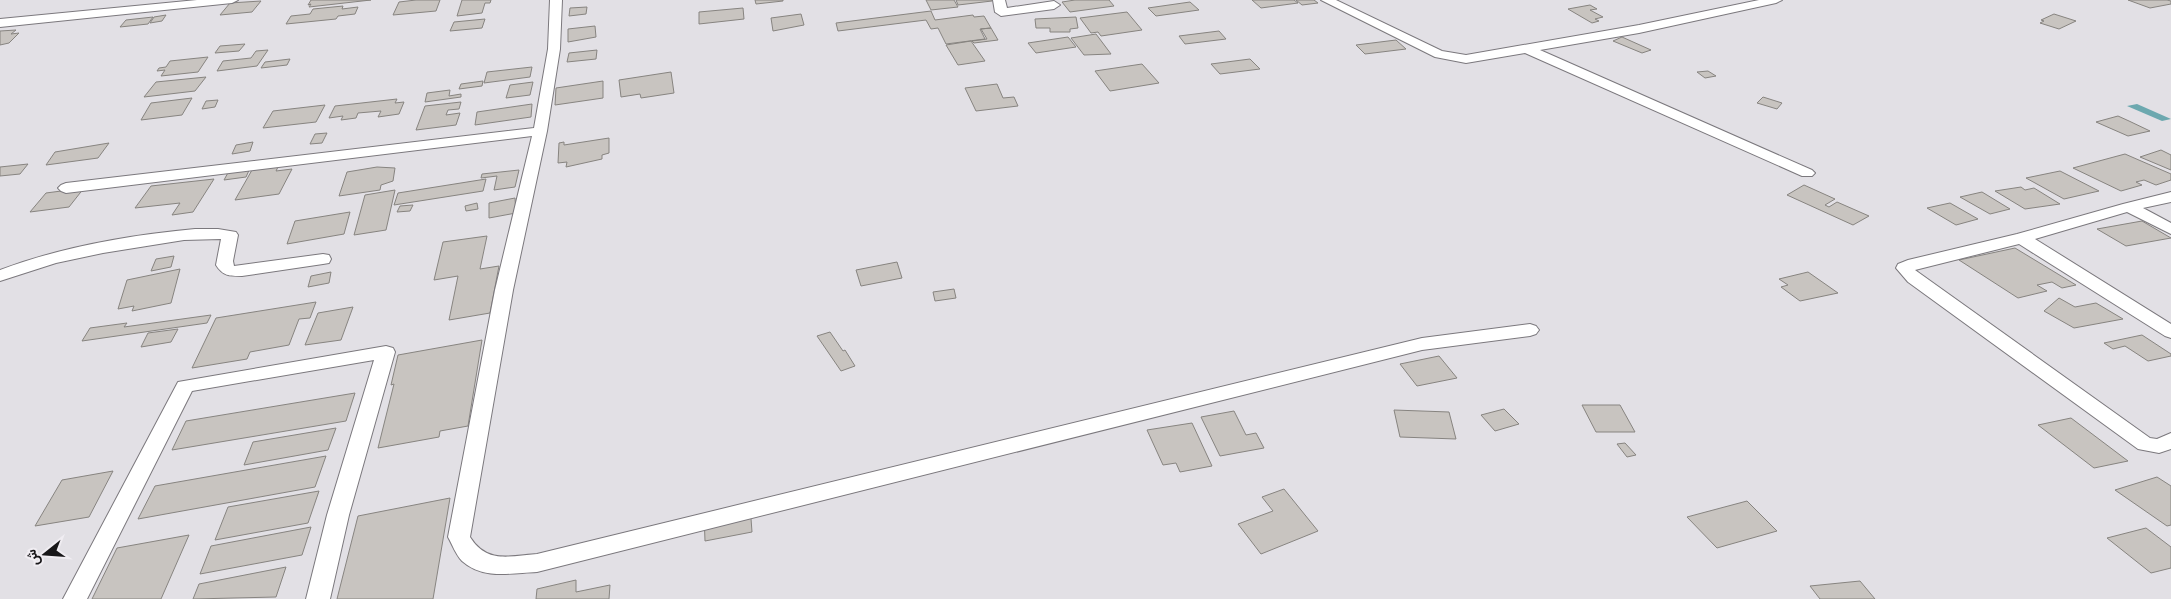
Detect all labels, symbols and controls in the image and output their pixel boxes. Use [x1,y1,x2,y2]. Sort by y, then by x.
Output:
north arrow [20,529,70,579]
text: ش [21,547,44,568]

